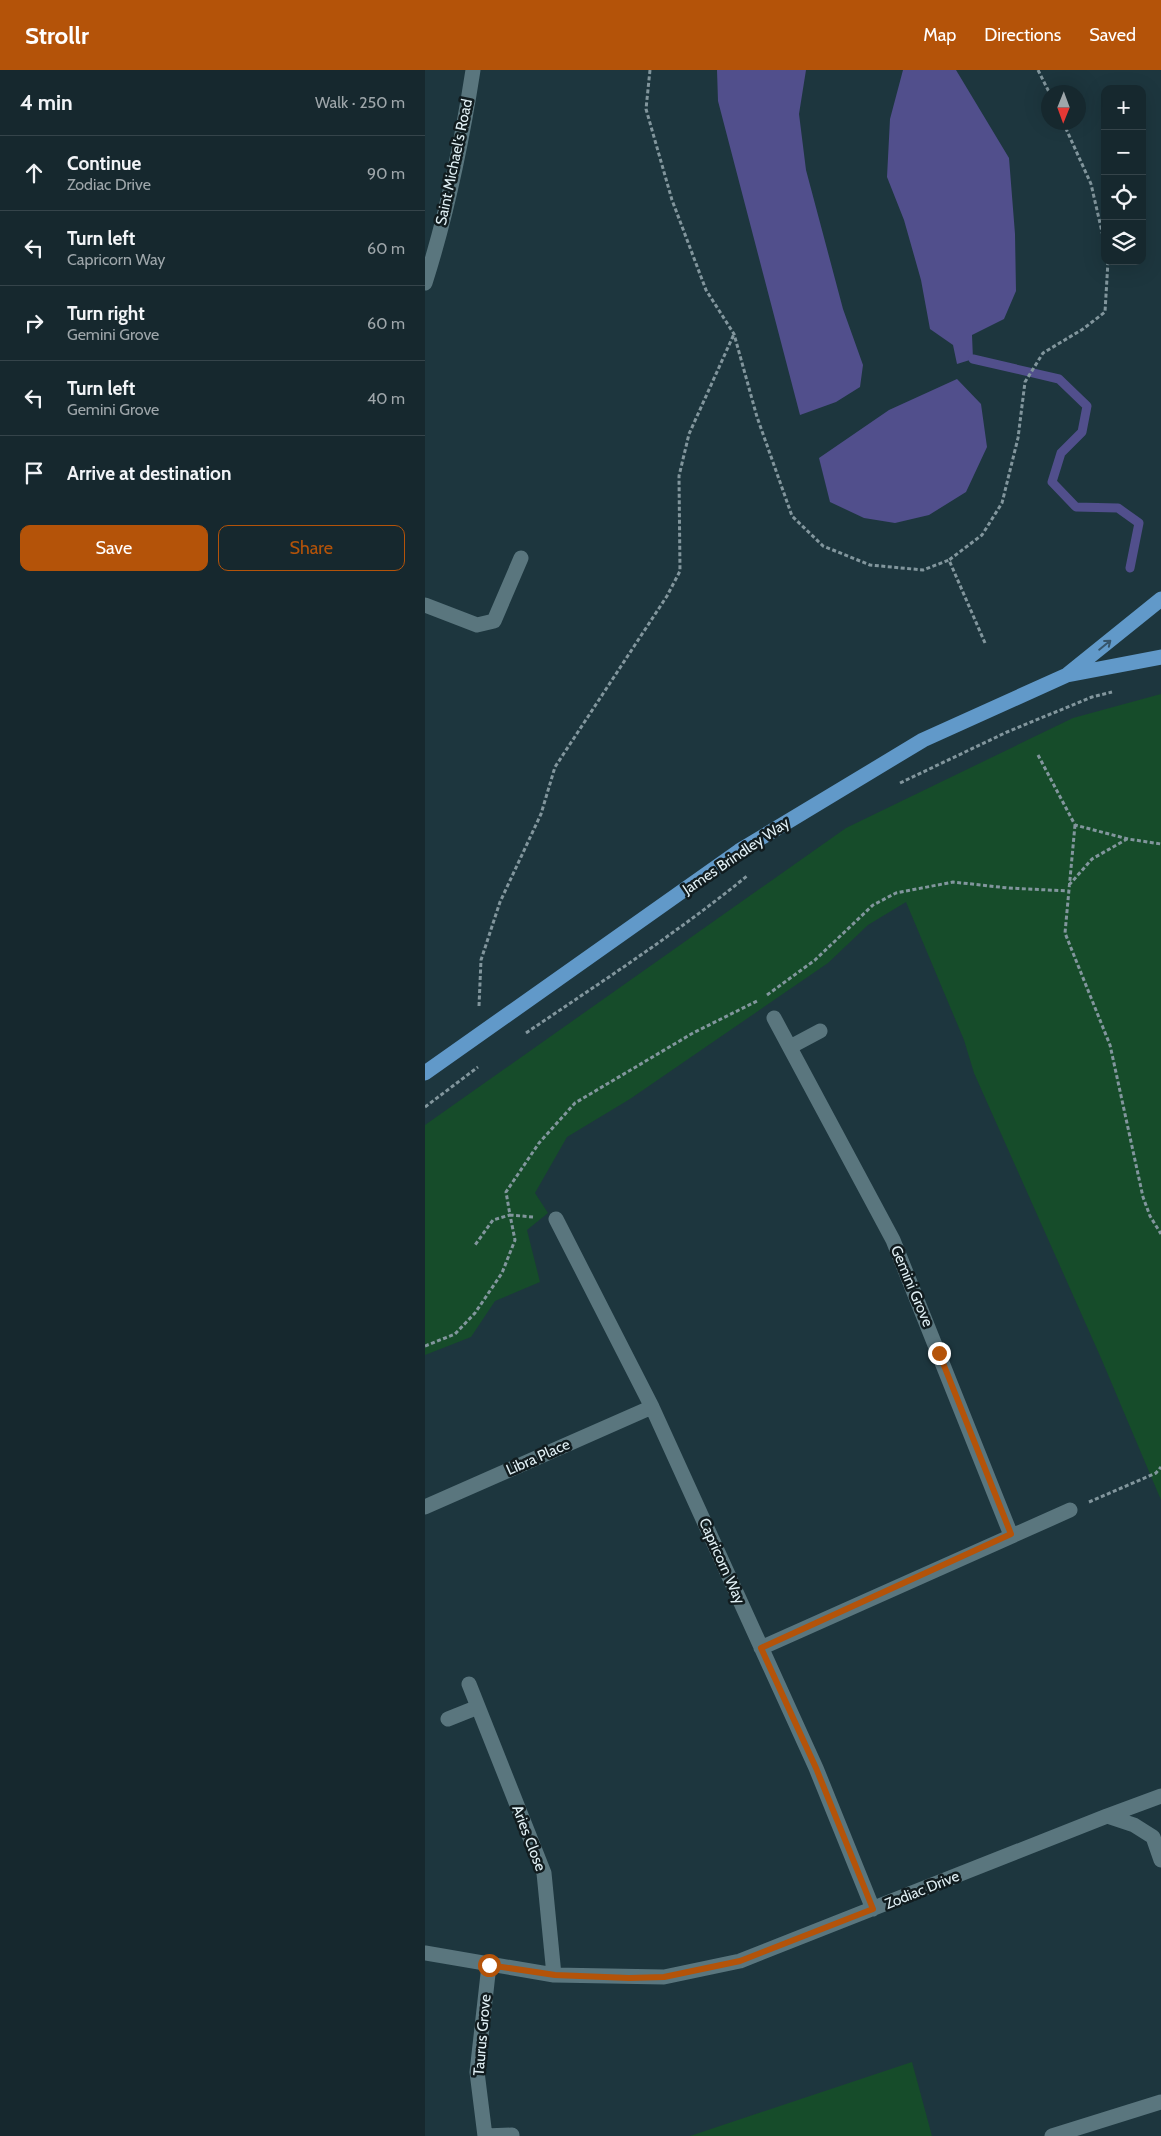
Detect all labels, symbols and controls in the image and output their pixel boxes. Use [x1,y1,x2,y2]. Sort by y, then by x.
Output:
text: Strollr [25,21,89,50]
text: Map [923,24,956,46]
text: Directions [984,24,1061,46]
text: Saved [1089,24,1136,46]
north arrow [1041,85,1086,130]
map controls [1101,85,1146,265]
button: + [1101,85,1146,130]
text: 4 min [20,90,73,115]
text: Walk · 250 m [315,93,405,112]
street label: Saint Michael's Road [432,97,476,227]
button: − [1101,130,1146,175]
text: Continue [67,152,141,175]
icon: ahead [20,159,48,187]
text: 90 m [367,164,405,183]
text: Zodiac Drive [67,175,151,194]
button: locate [1101,175,1146,220]
button: layers [1101,220,1146,265]
text: Turn left [67,227,135,250]
icon: left [20,234,48,262]
text: 60 m [367,239,405,258]
text: Capricorn Way [67,250,165,269]
text: Turn right [67,302,145,325]
icon: right [20,309,48,337]
text: 60 m [367,314,405,333]
text: Gemini Grove [67,325,159,344]
text: Turn left [67,377,135,400]
icon: left [20,384,48,412]
text: 40 m [367,389,405,408]
text: Gemini Grove [67,400,159,419]
icon: arrive [20,459,48,487]
text: Arrive at destination [67,462,231,485]
button: Save [20,525,208,571]
button: Share [218,525,405,571]
one-way arrow [1098,639,1111,650]
street label: James Brindley Way [678,813,793,899]
street label: Gemini Grove [887,1243,937,1330]
route end [928,1342,951,1365]
street label: Libra Place [503,1435,573,1479]
street label: Capricorn Way [695,1515,749,1607]
street label: Aries Close [508,1802,550,1874]
street label: Zodiac Drive [882,1867,962,1913]
route start [478,1954,501,1977]
street label: Taurus Grove [469,1993,495,2077]

